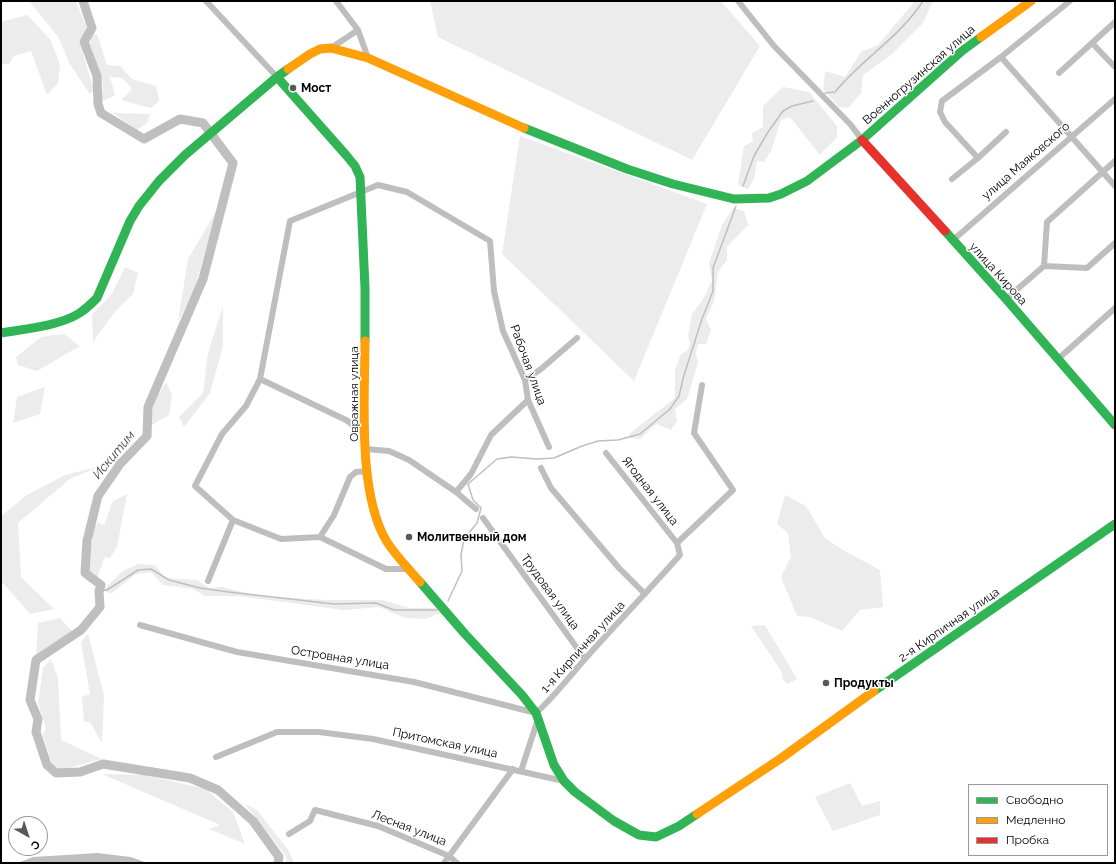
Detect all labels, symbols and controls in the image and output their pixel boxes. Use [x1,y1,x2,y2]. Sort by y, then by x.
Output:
street label: Военногрузинская улица [860,22,978,128]
place label: Мост [301,81,331,95]
marker: Мост [288,83,298,93]
street label: улица Маяковского [979,119,1073,203]
street label: улица Кирова [966,240,1030,308]
street label: Рабочая улица [507,323,549,407]
street label: Овражная улица [347,346,361,442]
water label: Искитим [89,428,139,482]
street label: Ягодная улица [619,454,681,528]
place label: Молитвенный дом [417,530,526,544]
marker: Молитвенный дом [404,532,414,542]
street label: Трудовая улица [518,551,582,633]
street label: 2-я Кирпичная улица [896,585,1002,665]
street label: 1-я Кирпичная улица [538,598,628,696]
street label: Островная улица [290,643,390,673]
place label: Продукты [834,676,894,690]
marker: Продукты [821,678,831,688]
street label: Притомская улица [391,725,499,761]
legend [968,784,1108,856]
text: Свободно [1006,793,1063,807]
street label: Лесная улица [369,807,449,849]
text: Медленно [1006,813,1065,827]
north arrow [8,816,48,856]
text: Пробка [1006,833,1049,847]
text: С [28,838,42,852]

